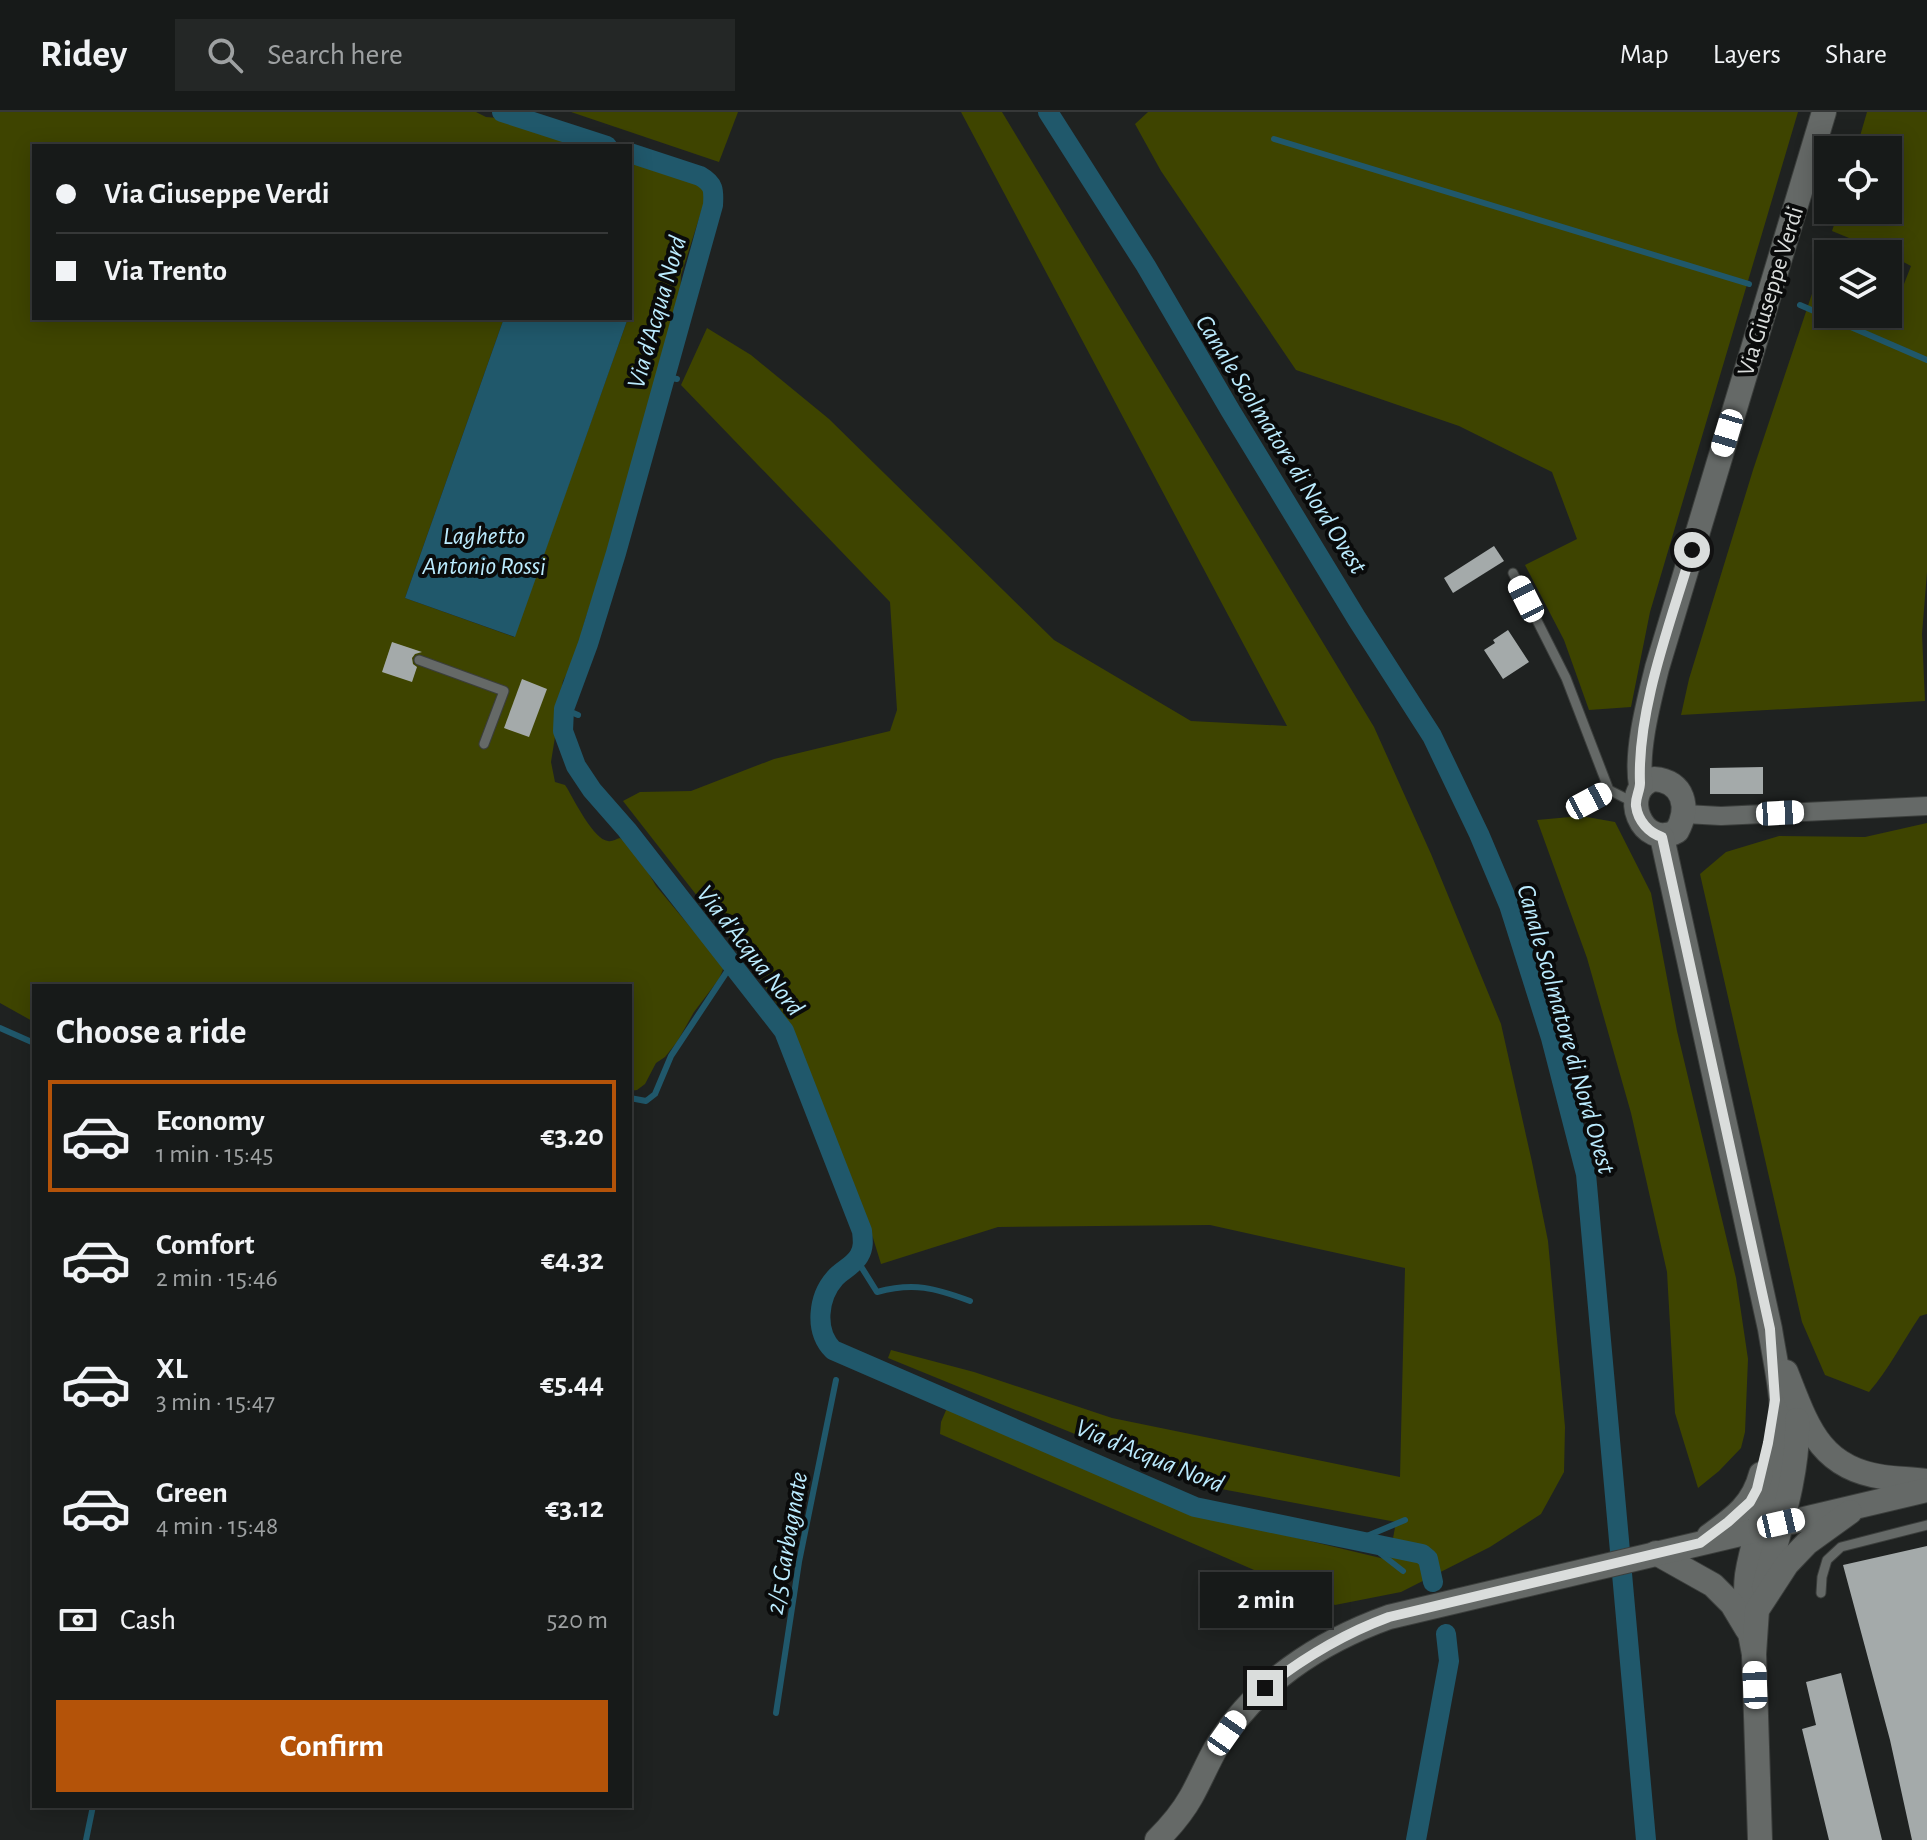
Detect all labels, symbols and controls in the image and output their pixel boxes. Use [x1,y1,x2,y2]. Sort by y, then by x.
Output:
search box [175,19,735,91]
icon: search [203,33,247,77]
text: Ridey [40,36,127,74]
text: Search here [267,40,403,70]
text: Map [1620,41,1669,69]
text: Layers [1713,41,1781,69]
text: Share [1825,41,1887,69]
map controls [1814,136,1902,328]
button: locate [1814,136,1902,224]
text: Via Giuseppe Verdi [104,179,330,209]
street label: Via Giuseppe Verdi [1734,204,1808,379]
water label: Via d'Acqua Nord [623,233,691,391]
button: layers [1814,240,1902,328]
text: Via Trento [104,256,227,286]
water label: Canale Scolmatore di Nord Ovest [1191,310,1372,579]
car [1709,407,1745,459]
water label: Laghetto Antonio Rossi [421,523,546,579]
route start [1674,532,1710,568]
car [1504,572,1548,626]
car [1562,779,1616,823]
car [1755,800,1805,826]
water label: Via d'Acqua Nord [692,881,809,1021]
water label: Canale Scolmatore di Nord Ovest [1512,881,1620,1178]
text: Choose a ride [56,1014,246,1050]
icon: car [60,1100,132,1172]
text: Economy [156,1106,265,1136]
text: €3.20 [540,1121,604,1151]
text: 1 min · 15:45 [156,1141,273,1167]
icon: car [60,1224,132,1296]
text: Comfort [156,1230,255,1260]
text: €4.32 [541,1245,604,1275]
text: 2 min · 15:46 [156,1265,278,1291]
icon: car [60,1348,132,1420]
text: XL [156,1354,188,1384]
text: €5.44 [540,1369,604,1399]
text: 3 min · 15:47 [156,1389,275,1415]
water label: Via d'Acqua Nord [1072,1414,1228,1498]
water label: 2/5 Garbagnate [762,1470,812,1616]
icon: car [60,1472,132,1544]
text: Green [156,1478,228,1508]
text: €3.12 [545,1493,604,1523]
car [1755,1506,1807,1540]
text: 4 min · 15:48 [156,1513,278,1539]
callout: 2 min [1199,1572,1331,1628]
text: 2 min [1237,1587,1295,1613]
icon: cash [56,1598,100,1642]
text: Cash [120,1605,176,1635]
text: 520 m [546,1607,608,1633]
car [1742,1661,1768,1709]
route end [1247,1670,1283,1706]
button: Confirm [56,1700,608,1792]
car [1203,1706,1251,1760]

